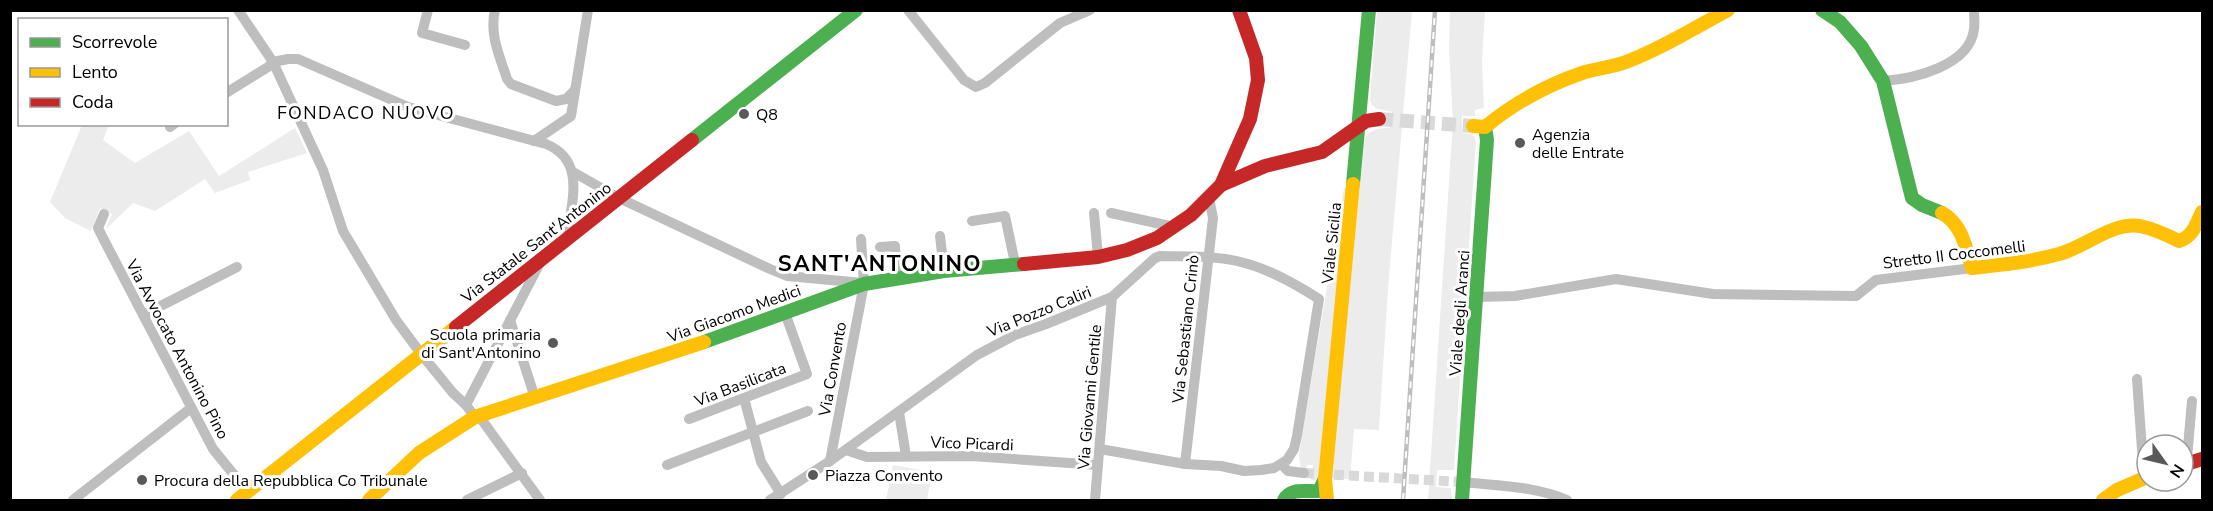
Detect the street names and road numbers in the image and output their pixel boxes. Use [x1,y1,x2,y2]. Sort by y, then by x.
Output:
street label: Via Statale Sant'Antonino [456,177,616,309]
street label: Viale Sicilia [1317,201,1347,286]
street label: Stretto II Coccomelli [1881,235,2027,275]
street label: Viale degli Aranci [1445,249,1475,378]
street label: Via Sebastiano Crinò [1167,254,1205,405]
street label: Via Avvocato Antonino Pino [120,255,234,443]
street label: Via Giacomo Medici [664,280,804,349]
street label: Via Pozzo Caliri [983,281,1095,343]
street label: Via Convento [814,320,852,419]
street label: Via Giovanni Gentile [1073,324,1107,472]
street label: Via Basilicata [690,357,789,413]
street label: Vico Picardi [929,432,1014,456]

